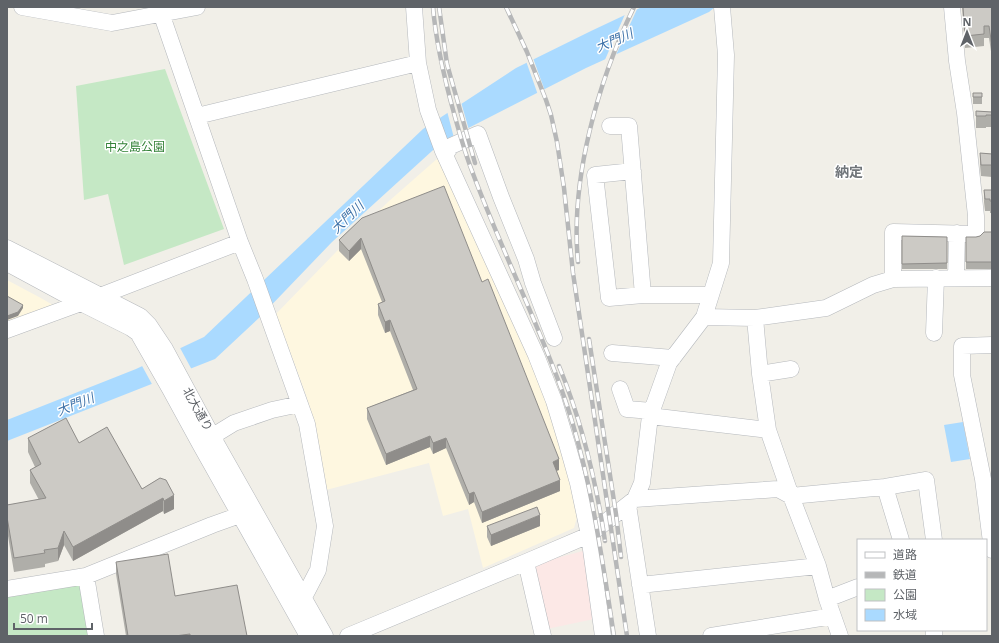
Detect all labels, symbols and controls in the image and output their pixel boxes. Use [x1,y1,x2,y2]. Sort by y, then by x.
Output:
north arrow [947,12,987,52]
text: N [963,14,971,29]
water label: 大門川 [593,23,637,56]
park label: 中之島公園 [105,138,165,155]
district label: 納定 [835,162,863,181]
water label: 大門川 [327,196,369,237]
street label: 北大通り [179,384,217,434]
water label: 大門川 [54,388,98,420]
legend [857,539,987,631]
text: 道路 [893,546,917,563]
text: 鉄道 [893,566,917,583]
text: 公園 [893,586,917,603]
scale bar [14,605,92,631]
text: 水域 [893,606,917,623]
text: 50 m [20,610,48,627]

